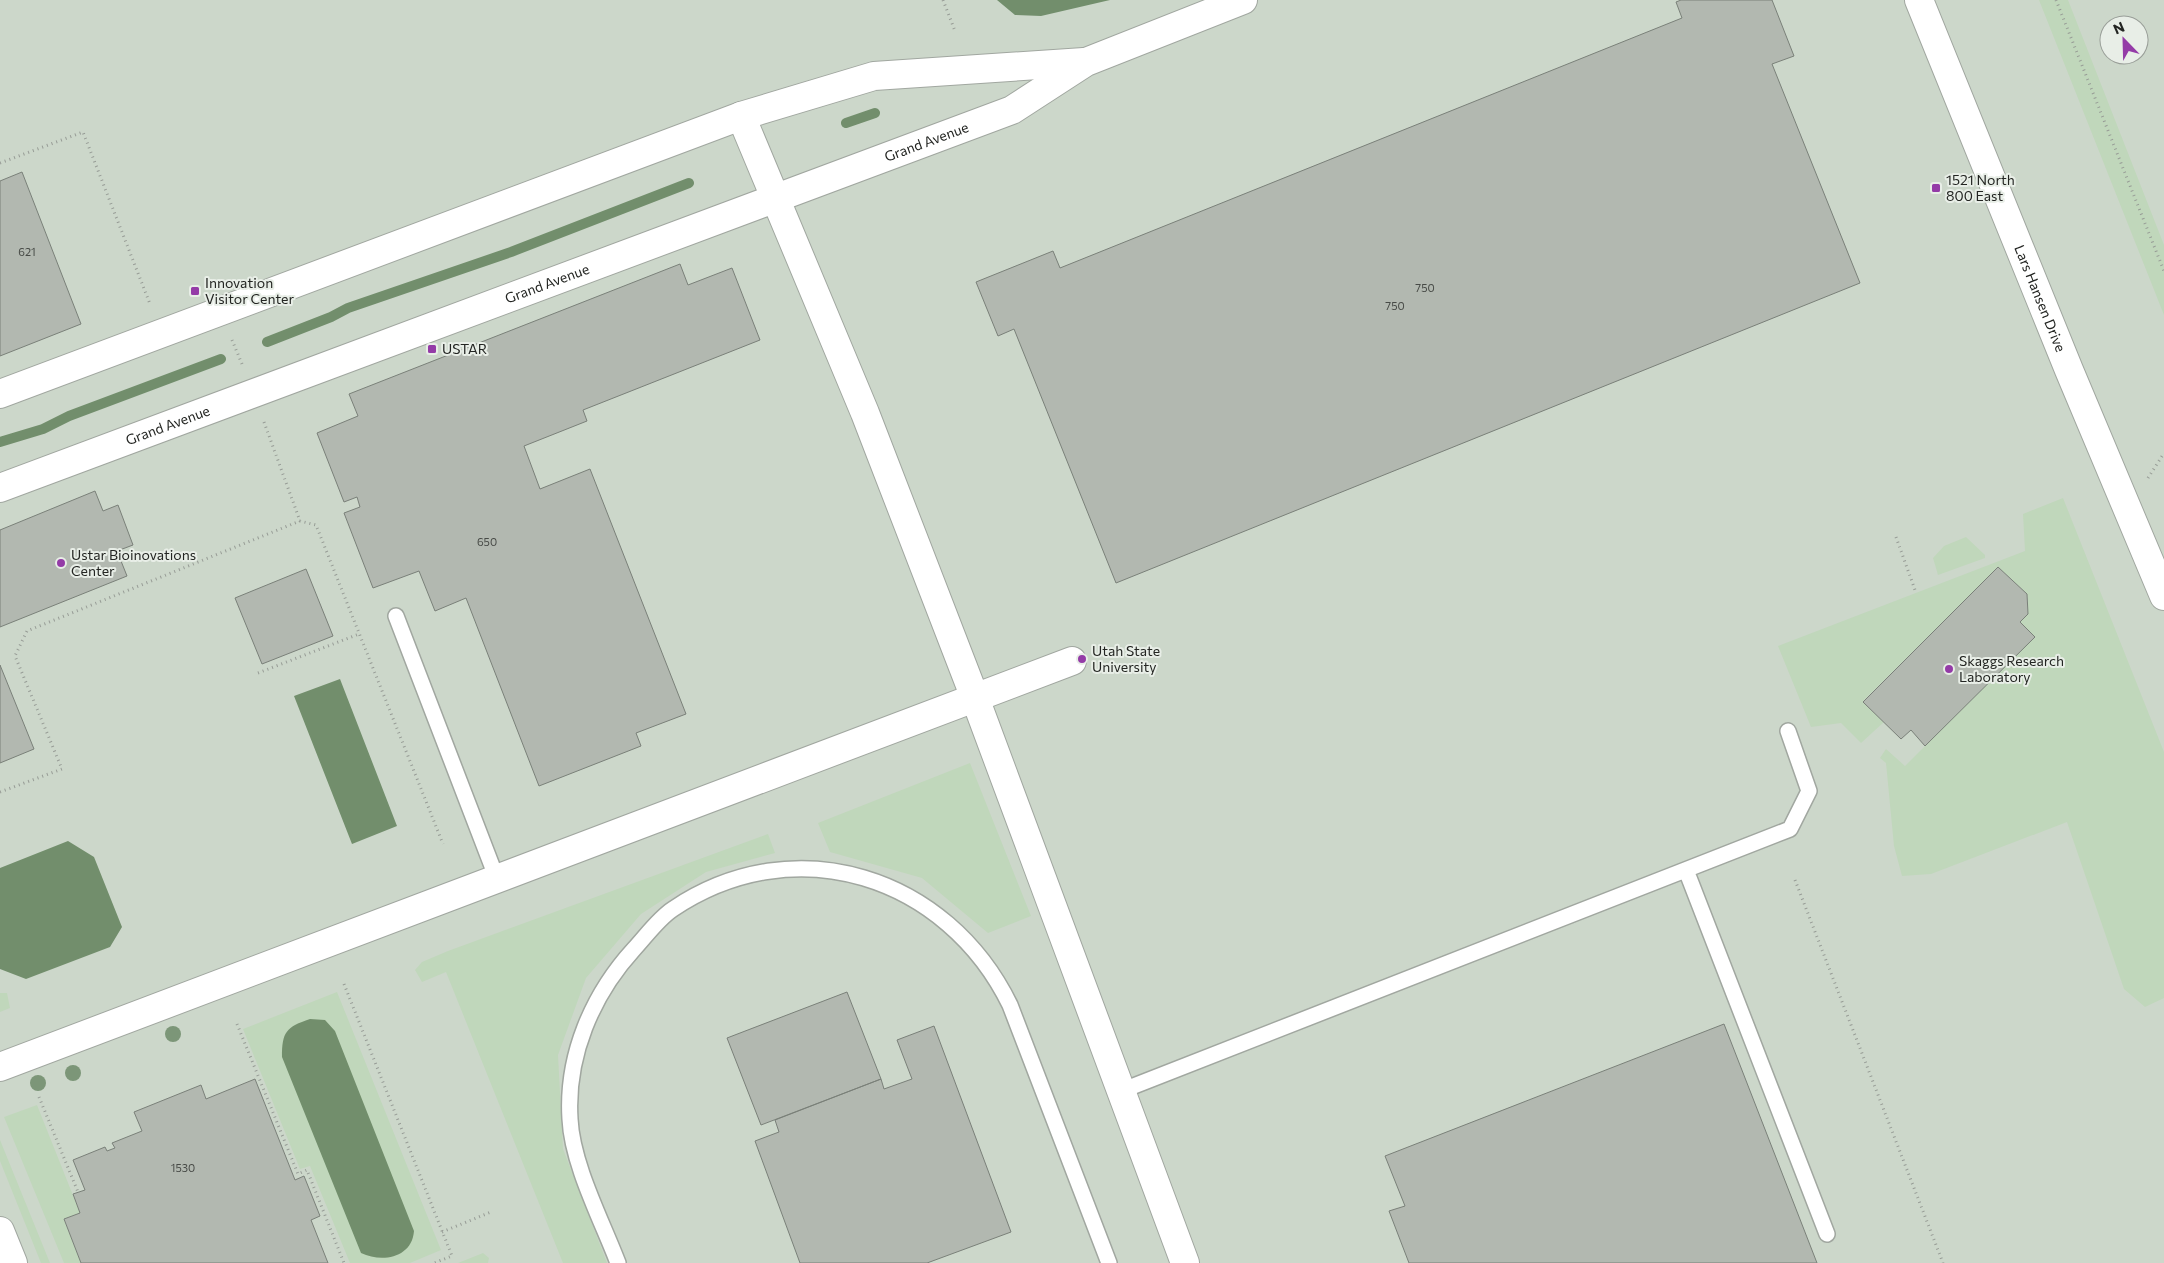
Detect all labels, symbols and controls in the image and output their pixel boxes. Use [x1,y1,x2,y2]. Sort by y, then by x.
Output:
north arrow [2099,15,2149,65]
text: N [2111,18,2127,37]
street label: Grand Avenue [882,118,971,165]
place label: 1521 North 800 East [1946,171,2015,204]
marker: 1521 North 800 East [1930,182,1942,194]
street label: Lars Hansen Drive [2011,242,2070,354]
house number: 621 [18,245,36,258]
street label: Grand Avenue [502,260,591,307]
place label: Innovation Visitor Center [205,274,294,307]
house number: 750 [1415,281,1435,294]
marker: Innovation Visitor Center [189,285,201,297]
house number: 750 [1385,299,1405,312]
place label: USTAR [442,340,487,357]
marker: USTAR [426,343,438,355]
street label: Grand Avenue [123,401,212,448]
house number: 650 [477,535,497,548]
place label: Ustar Bioinovations Center [71,546,196,579]
marker: Ustar Bioinovations Center [55,557,67,569]
place label: Utah State University [1092,642,1160,675]
place label: Skaggs Research Laboratory [1959,652,2064,685]
marker: Utah State University [1076,653,1088,665]
marker: Skaggs Research Laboratory [1943,663,1955,675]
house number: 1530 [171,1161,195,1174]

